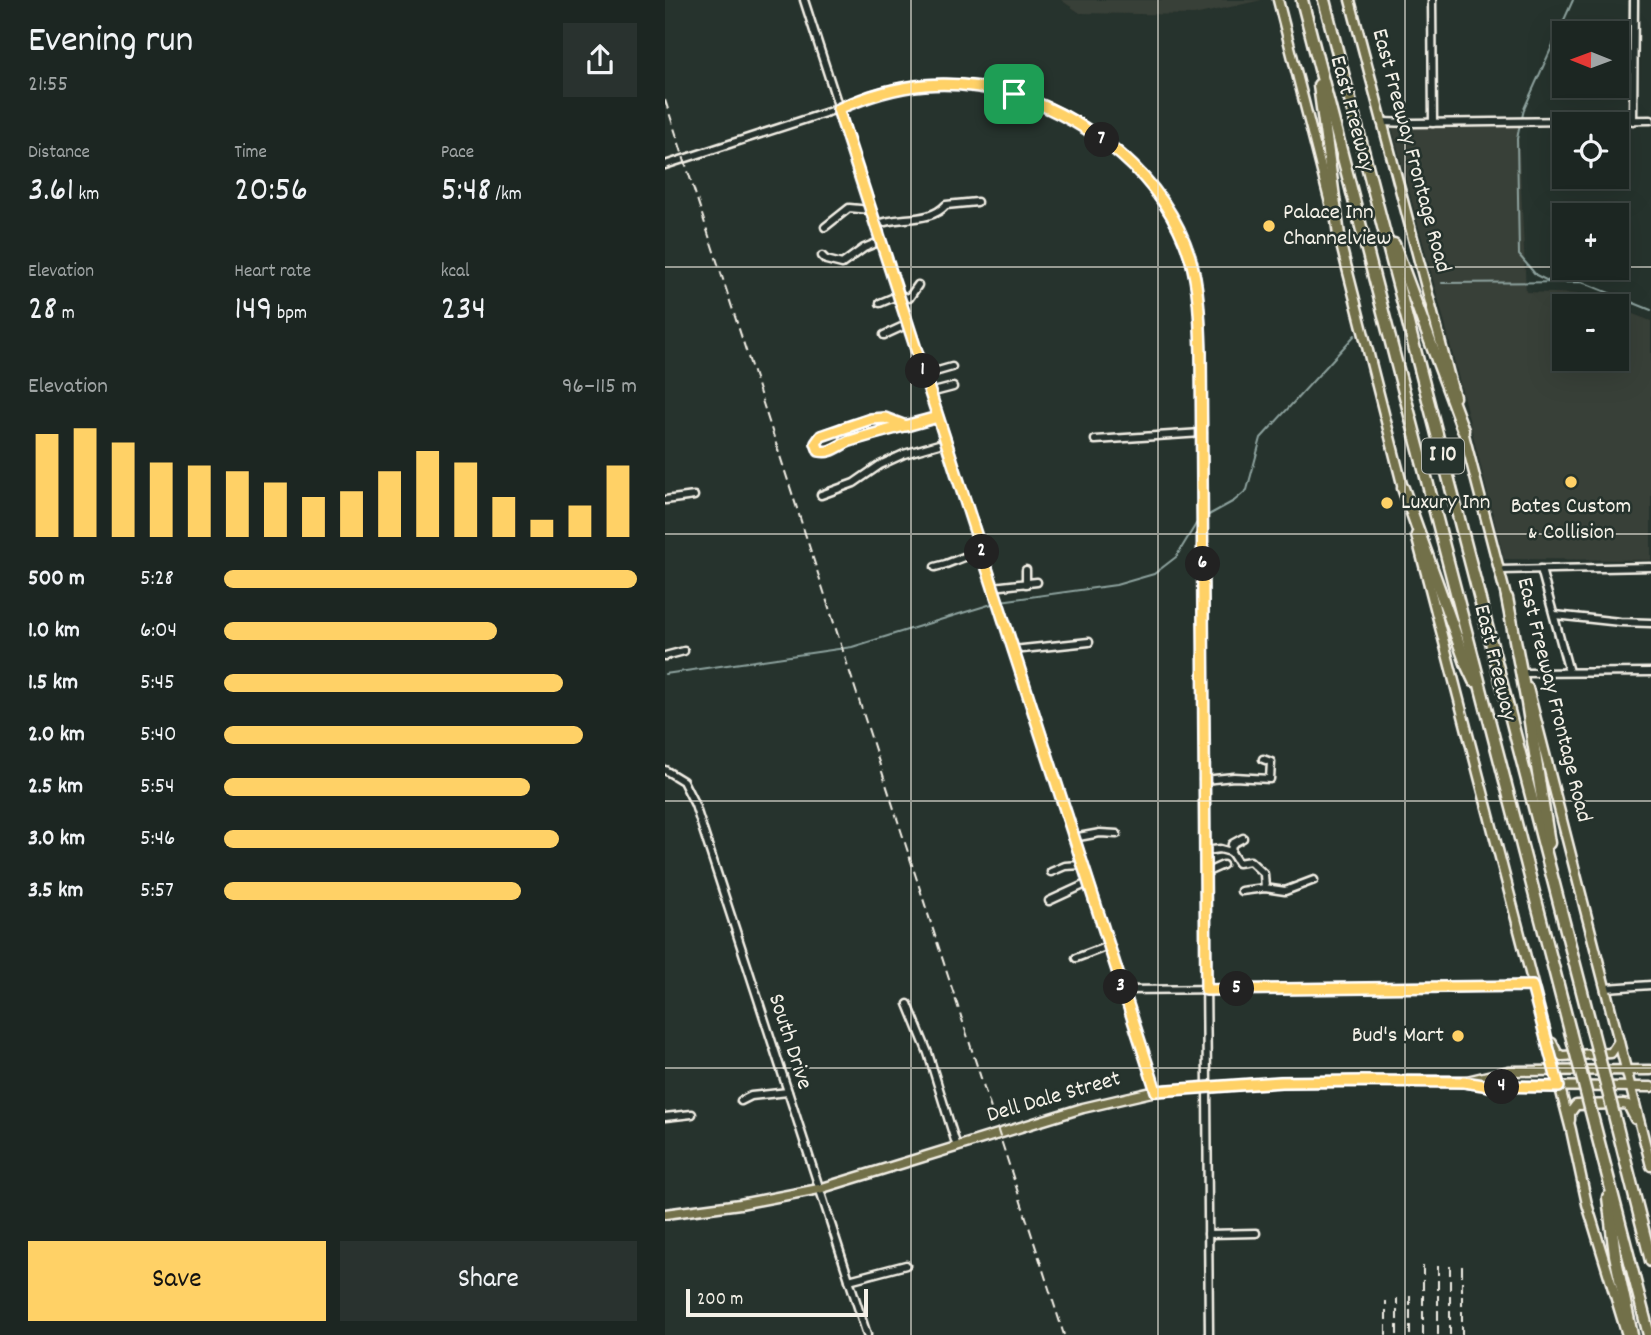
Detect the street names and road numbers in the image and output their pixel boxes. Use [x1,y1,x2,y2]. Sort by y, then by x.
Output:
street label: East Freeway Frontage Road [1362,25,1458,277]
street label: East Freeway [1320,52,1382,176]
road number: I 10 [1422,438,1464,474]
street label: East Freeway Frontage Road [1507,574,1599,826]
street label: East Freeway [1464,601,1525,725]
street label: South Drive [758,990,820,1094]
street label: Dell Dale Street [983,1063,1125,1133]

